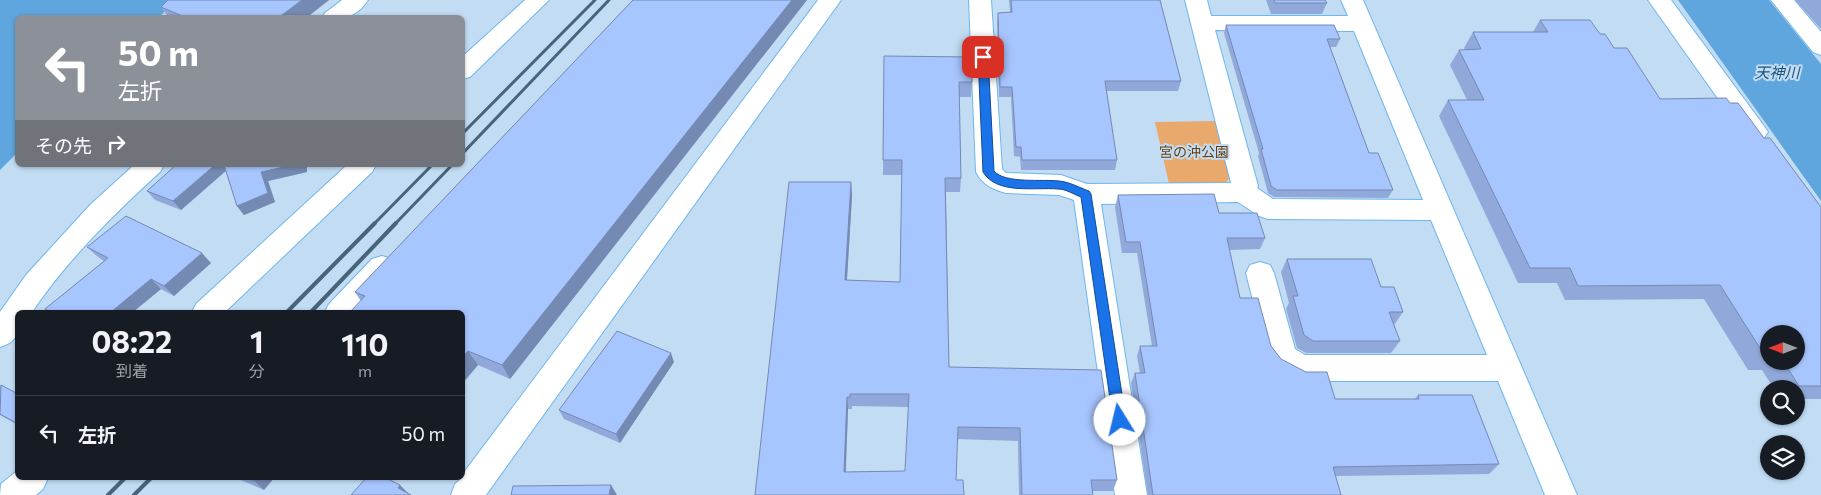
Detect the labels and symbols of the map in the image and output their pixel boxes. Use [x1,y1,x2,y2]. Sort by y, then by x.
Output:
pin [962,36,1004,78]
water label: 天神川 [1754,63,1801,81]
park label: 宮の沖公園 [1159,143,1229,160]
north arrow [1760,325,1805,370]
position arrow [1093,393,1145,445]

